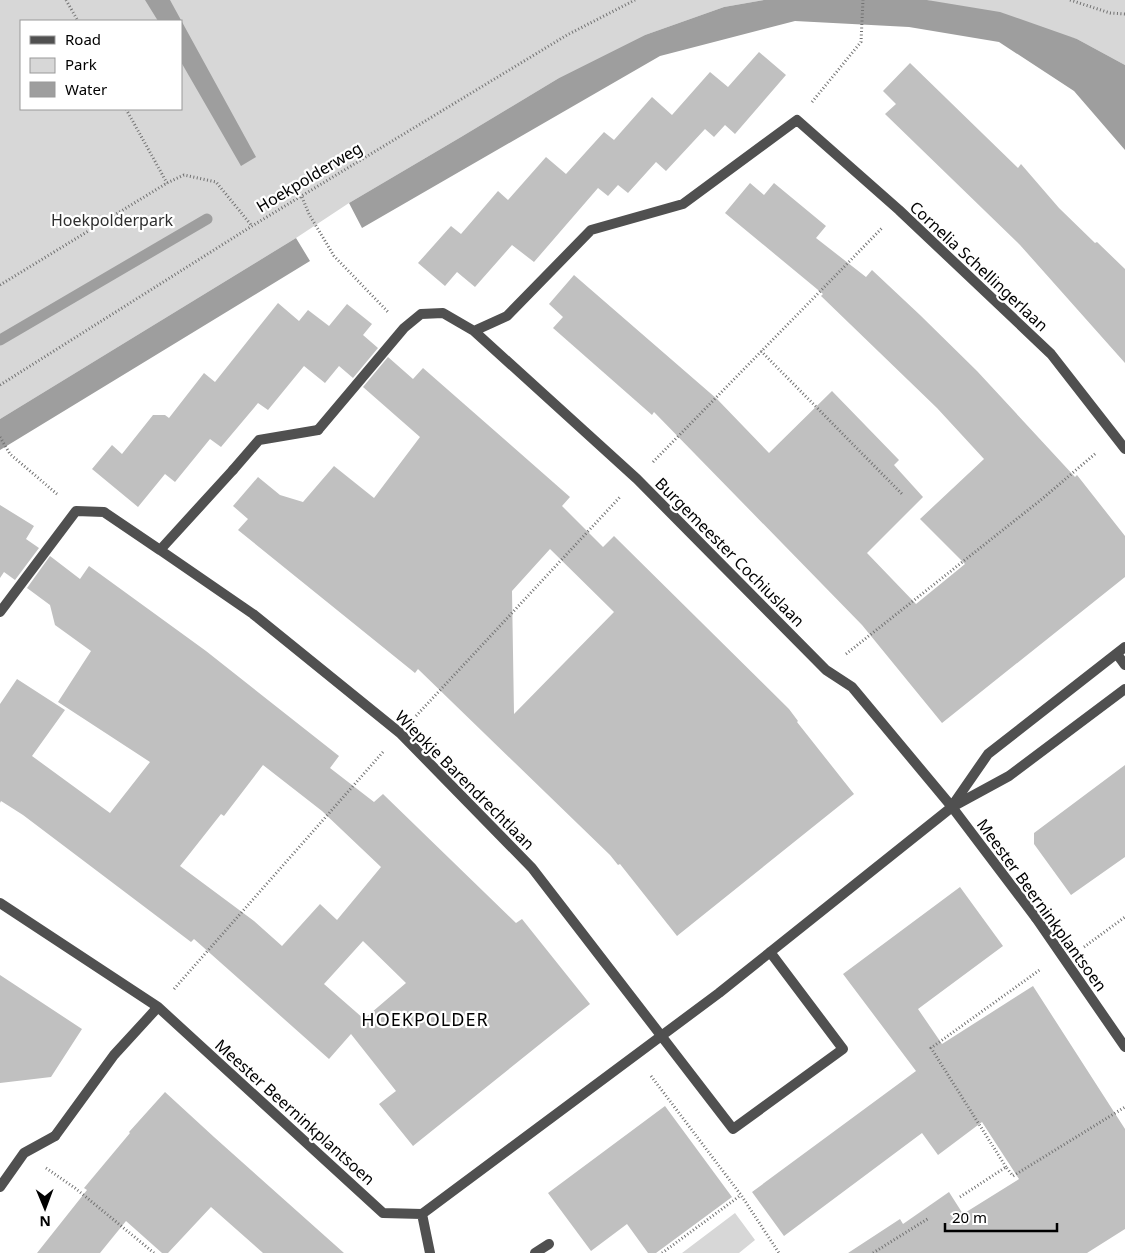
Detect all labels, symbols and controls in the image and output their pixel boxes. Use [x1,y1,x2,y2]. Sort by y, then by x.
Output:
legend [20,20,182,110]
text: Road [65,29,101,49]
text: Park [65,54,97,74]
text: Water [65,79,107,99]
street label: Hoekpolderweg [252,137,366,217]
street label: Cornelia Schellingerlaan [905,196,1053,336]
park label: Hoekpolderpark [51,209,174,231]
street label: Burgemeester Cochiuslaan [651,473,809,631]
street label: Wiepkje Barendrechtlaan [390,705,540,855]
street label: Meester Beerninkplantsoen [972,814,1112,996]
district label: HOEKPOLDER [361,1007,489,1031]
street label: Meester Beerninkplantsoen [210,1034,380,1190]
north arrow [20,1183,70,1233]
scale bar [945,1200,1058,1232]
text: 20 m [952,1207,987,1227]
text: N [39,1212,51,1231]

